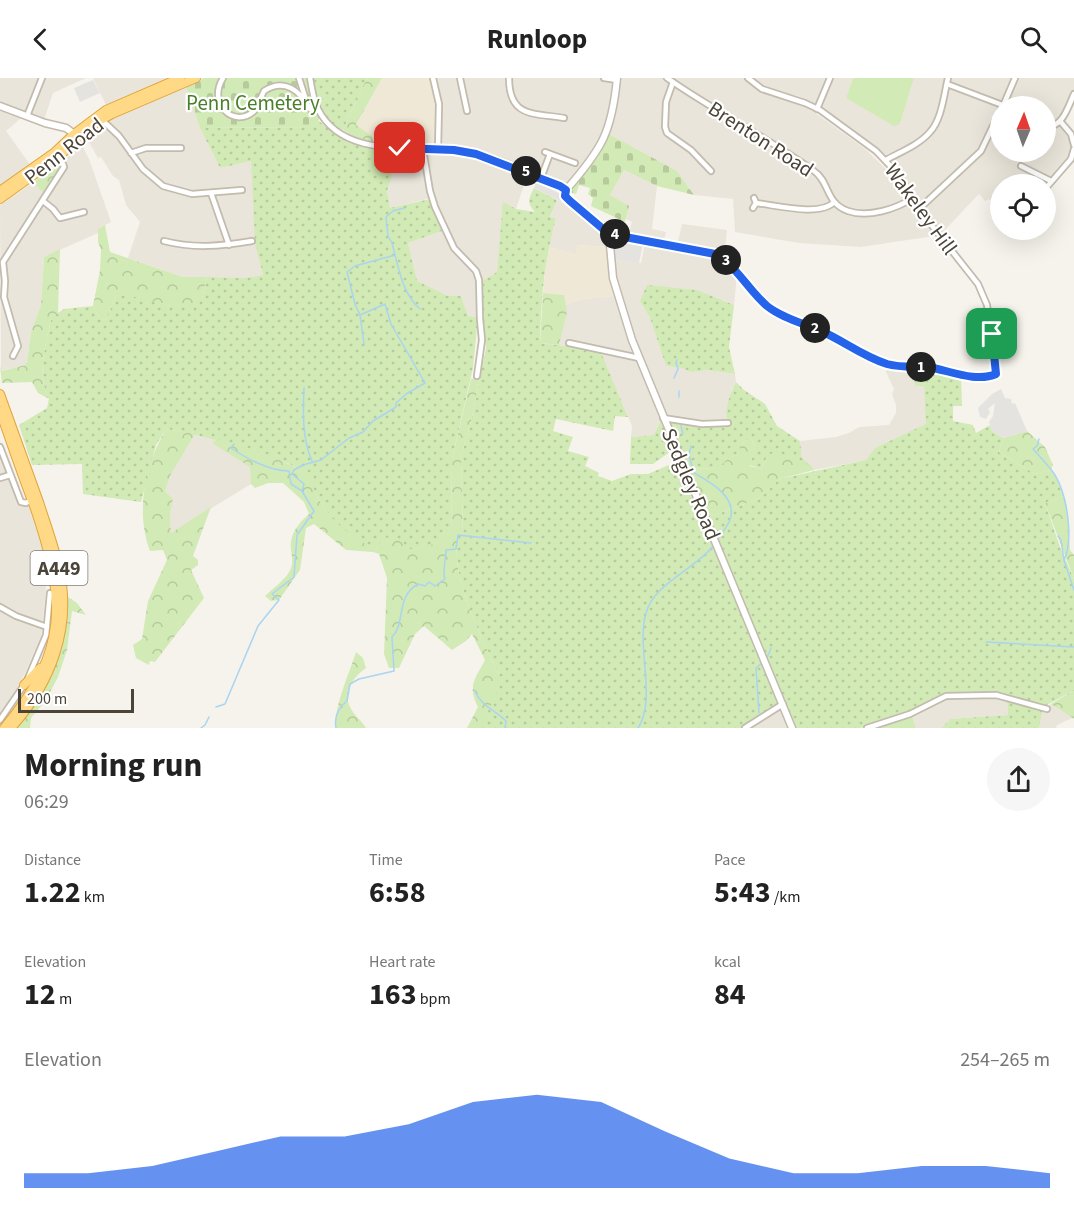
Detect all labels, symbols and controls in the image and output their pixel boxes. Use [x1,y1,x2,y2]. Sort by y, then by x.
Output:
text: Runloop [487,20,587,59]
icon: back [24,23,57,56]
icon: search [1017,23,1050,56]
park label: Penn Cemetery [186,88,320,118]
street label: Brenton Road [702,94,820,184]
north arrow [990,96,1056,162]
map controls [990,96,1056,240]
street label: Penn Road [18,110,110,192]
pin [374,122,425,173]
icon: check [383,131,416,164]
pin: 5 [511,156,541,186]
street label: Wakeley Hill [878,157,964,261]
text: 5 [522,160,530,182]
button: locate [990,174,1056,240]
pin: 4 [600,219,630,249]
text: 4 [611,223,619,245]
pin: 3 [711,245,741,275]
text: 3 [722,249,730,271]
pin [966,308,1017,359]
pin: 2 [800,313,830,343]
text: 2 [811,317,819,339]
icon: arrive [975,317,1008,350]
pin: 1 [906,352,936,382]
text: 1 [917,356,925,378]
street label: Sedgley Road [654,423,728,545]
road number: A449 [31,551,88,585]
scale bar [18,686,134,714]
text: 200 m [27,688,67,710]
text: Morning run [24,742,202,789]
button: share [987,748,1050,811]
text: 06:29 [24,788,69,816]
text: Distance [24,849,81,871]
text: Time [369,849,403,871]
text: Pace [714,849,745,871]
text: 1.22 [24,871,81,914]
text: 6:58 [369,871,426,914]
text: 5:43 [714,871,771,914]
text: km [81,886,105,908]
text: /km [771,886,801,908]
text: Elevation [24,951,86,973]
text: Heart rate [369,951,436,973]
text: kcal [714,951,741,973]
text: 12 [24,973,56,1016]
text: 163 [369,973,417,1016]
text: 84 [714,973,746,1016]
text: m [56,988,72,1010]
text: bpm [417,988,451,1010]
text: Elevation [24,1046,102,1074]
text: 254–265 m [960,1046,1050,1074]

